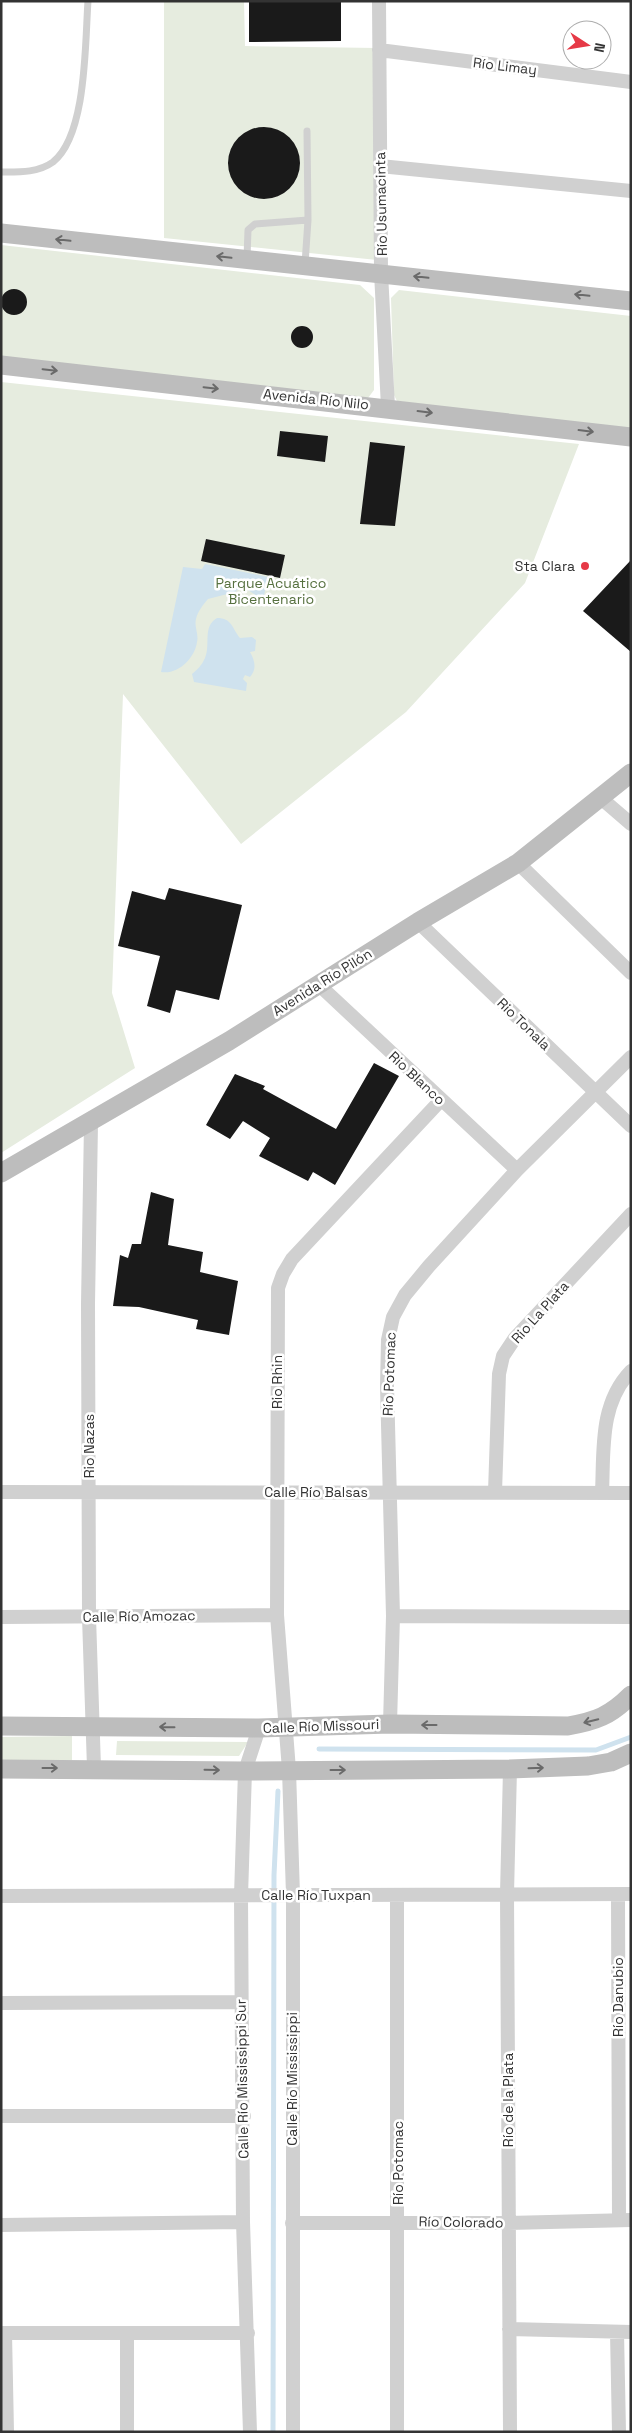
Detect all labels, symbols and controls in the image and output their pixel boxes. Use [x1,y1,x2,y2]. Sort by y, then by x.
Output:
north arrow [562,20,612,70]
text: N [590,41,609,54]
street label: Río Limay [472,53,538,79]
street label: Río Usumacinta [371,152,391,256]
one-way arrow [55,235,71,245]
one-way arrow [217,252,233,262]
one-way arrow [413,272,429,282]
one-way arrow [575,290,591,300]
one-way arrow [41,365,57,375]
one-way arrow [203,383,219,393]
street label: Avenida Río Nilo [262,385,370,413]
one-way arrow [417,407,433,417]
one-way arrow [578,426,594,436]
place label: Sta Clara [515,557,575,575]
marker: Sta Clara [579,560,591,572]
park label: Parque Acuático Bicentenario [216,574,326,608]
street label: Avenida Río Pilón [269,944,375,1020]
street label: Rio Tonala [493,994,555,1054]
street label: Rio Blanco [385,1047,449,1109]
street label: Rio La Plata [507,1277,573,1347]
street label: Río Potomac [379,1332,399,1416]
street label: Rio Rhin [268,1355,286,1409]
street label: Rio Nazas [80,1414,98,1478]
street label: Calle Río Balsas [264,1483,368,1501]
street label: Calle Río Amozac [82,1606,196,1626]
street label: Calle Río Missouri [262,1715,380,1737]
one-way arrow [583,1717,599,1726]
one-way arrow [421,1720,437,1730]
one-way arrow [160,1722,176,1731]
one-way arrow [527,1763,543,1773]
one-way arrow [42,1764,58,1773]
one-way arrow [204,1765,220,1775]
one-way arrow [330,1765,346,1775]
street label: Calle Río Tuxpan [261,1886,371,1904]
street label: Río Danubio [609,1957,627,2037]
street label: Calle Río Mississippi Sur [232,1999,252,2159]
street label: Calle Río Mississippi [283,2012,301,2146]
street label: Río de la Plata [499,2053,517,2147]
street label: Río Potomac [389,2121,407,2205]
street label: Río Colorado [418,2212,504,2232]

